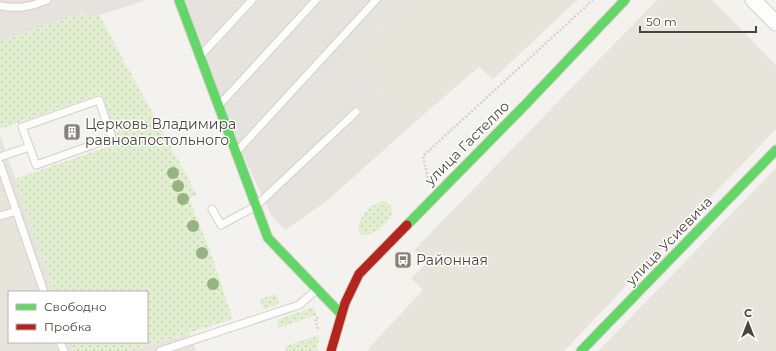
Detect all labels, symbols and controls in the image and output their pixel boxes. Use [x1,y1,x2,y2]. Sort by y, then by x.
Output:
scale bar [640,8,756,34]
text: 50 m [646,14,677,29]
street label: улица Гастелло [420,97,513,190]
place label: Церковь Владимира равноапостольного [85,115,236,149]
building icon: Церковь Владимира равноапостольного [62,122,82,142]
street label: улица Усиевича [621,193,716,290]
bus stop icon: Районная [393,250,413,270]
place label: Районная [416,251,488,269]
legend [8,291,148,343]
text: Свободно [44,299,107,314]
north arrow [728,303,768,343]
text: С [744,306,752,320]
text: Пробка [44,319,92,334]

